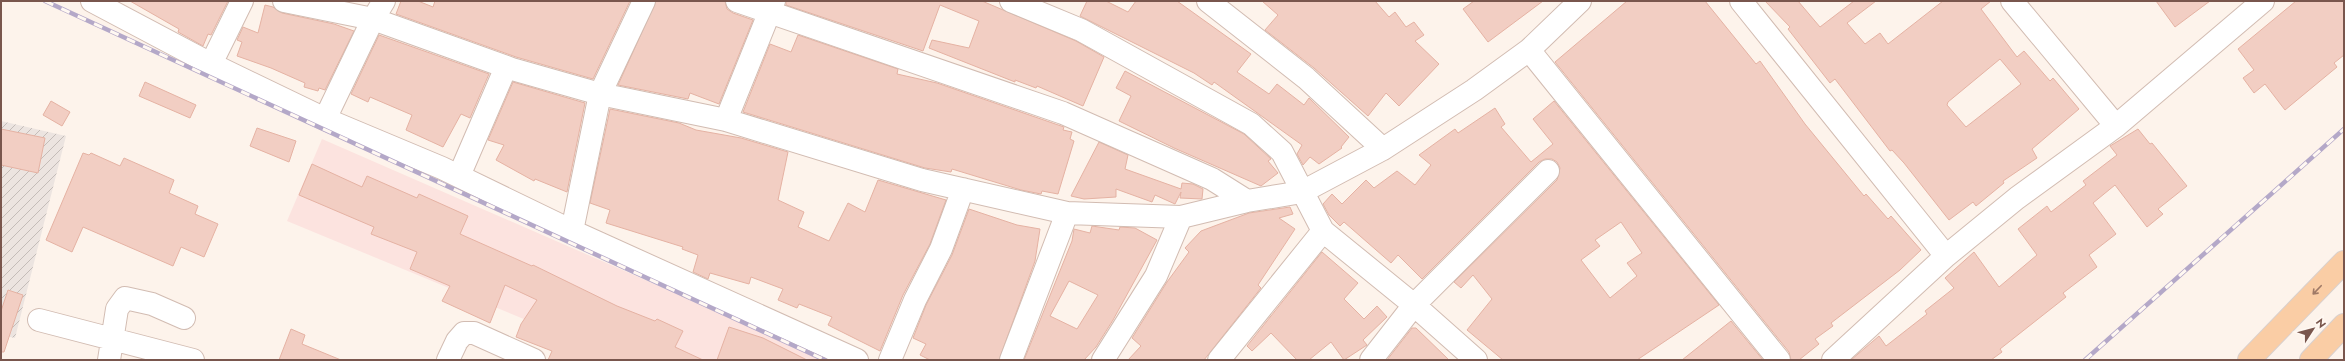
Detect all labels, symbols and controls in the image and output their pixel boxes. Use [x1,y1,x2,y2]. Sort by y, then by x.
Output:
one-way arrow [2312,285,2322,295]
north arrow [2293,309,2333,349]
text: N [2312,315,2330,331]

